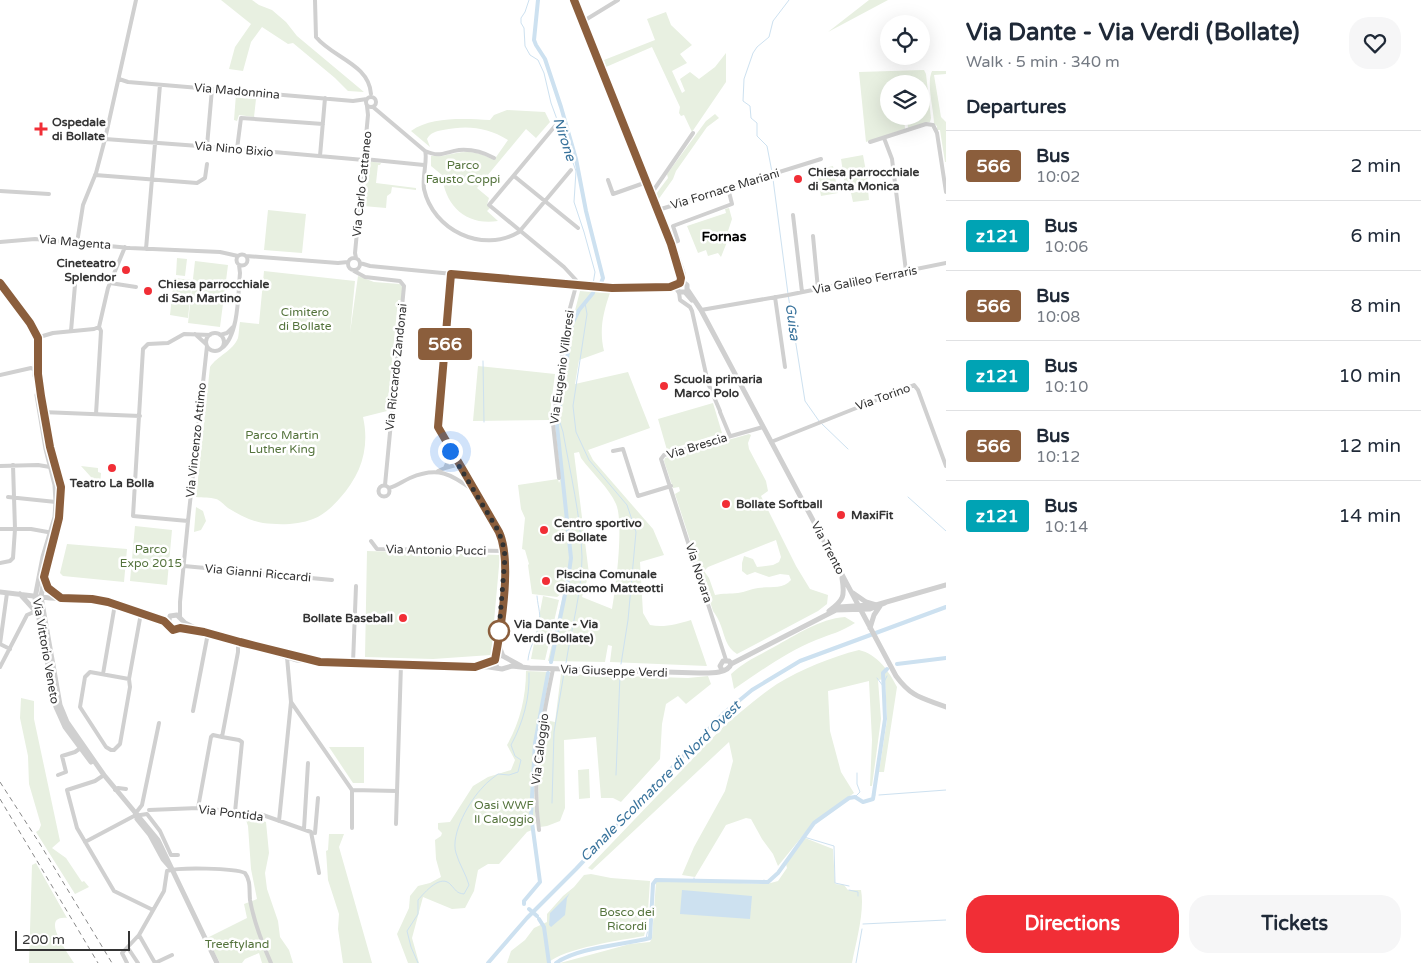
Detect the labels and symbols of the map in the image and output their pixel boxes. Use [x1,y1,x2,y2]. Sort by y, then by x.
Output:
street label: Via Madonnina [194,80,280,102]
place label: Ospedale di Bollate [52,115,106,143]
water label: Nirone [550,115,580,164]
marker: Ospedale di Bollate [34,122,48,136]
street label: Via Carlo Cattaneo [349,130,375,238]
street label: Via Nino Bixio [194,139,274,159]
park label: Parco Fausto Coppi [426,158,500,186]
place label: Chiesa parrocchiale di Santa Monica [808,165,919,193]
street label: Via Fornace Mariani [669,166,781,212]
marker: Chiesa parrocchiale di Santa Monica [792,173,804,185]
district label: Fornas [702,228,747,245]
street label: Via Magenta [38,232,112,252]
place label: Cineteatro Splendor [56,256,116,285]
street label: Via Galileo Ferraris [812,263,919,297]
marker: Cineteatro Splendor [120,264,132,276]
place label: Chiesa parrocchiale di San Martino [158,277,269,305]
marker: Chiesa parrocchiale di San Martino [142,285,154,297]
water label: Guisa [781,302,804,343]
street label: Via Riccardo Zandonai [382,303,410,431]
park label: Cimitero di Bollate [278,305,332,333]
street label: Via Eugenio Villoresi [547,309,577,425]
line badge: 566 [416,328,474,360]
place label: Scuola primaria Marco Polo [674,372,763,400]
marker: Scuola primaria Marco Polo [658,380,670,392]
street label: Via Torino [854,381,912,413]
street label: Via Vincenzo Attimo [183,382,209,498]
park label: Parco Martin Luther King [245,428,319,456]
street label: Via Brescia [665,430,729,462]
your location [438,439,463,464]
marker: Teatro La Bolla [106,462,118,474]
place label: Teatro La Bolla [69,476,154,490]
place label: Bollate Softball [736,497,823,511]
marker: Bollate Softball [720,498,732,510]
place label: MaxiFit [851,508,894,522]
marker: MaxiFit [835,509,847,521]
place label: Centro sportivo di Bollate [554,516,642,544]
street label: Via Trento [808,519,848,577]
marker: Centro sportivo di Bollate [538,524,550,536]
street label: Via Novara [683,541,715,605]
park label: Parco Expo 2015 [120,542,182,570]
street label: Via Antonio Pucci [386,542,486,558]
street label: Via Gianni Riccardi [204,561,312,585]
place label: Piscina Comunale Giacomo Matteotti [556,567,663,595]
marker: Piscina Comunale Giacomo Matteotti [540,575,552,587]
street label: Via Vittorio Veneto [30,597,62,705]
place label: Bollate Baseball [303,611,393,625]
marker: Bollate Baseball [397,612,409,624]
place label: Via Dante - Via Verdi (Bollate) [514,617,598,645]
marker: Via Dante - Via Verdi (Bollate) [488,620,510,642]
street label: Via Giuseppe Verdi [560,662,668,680]
water label: Canale Scolmatore di Nord Ovest [577,696,745,865]
street label: Via Caloggio [529,712,551,786]
park label: Oasi WWF Il Caloggio [474,798,534,826]
street label: Via Pontida [198,802,264,824]
park label: Bosco dei Ricordi [599,905,655,933]
scale bar [15,928,130,951]
park label: Treeftyland [205,937,269,951]

